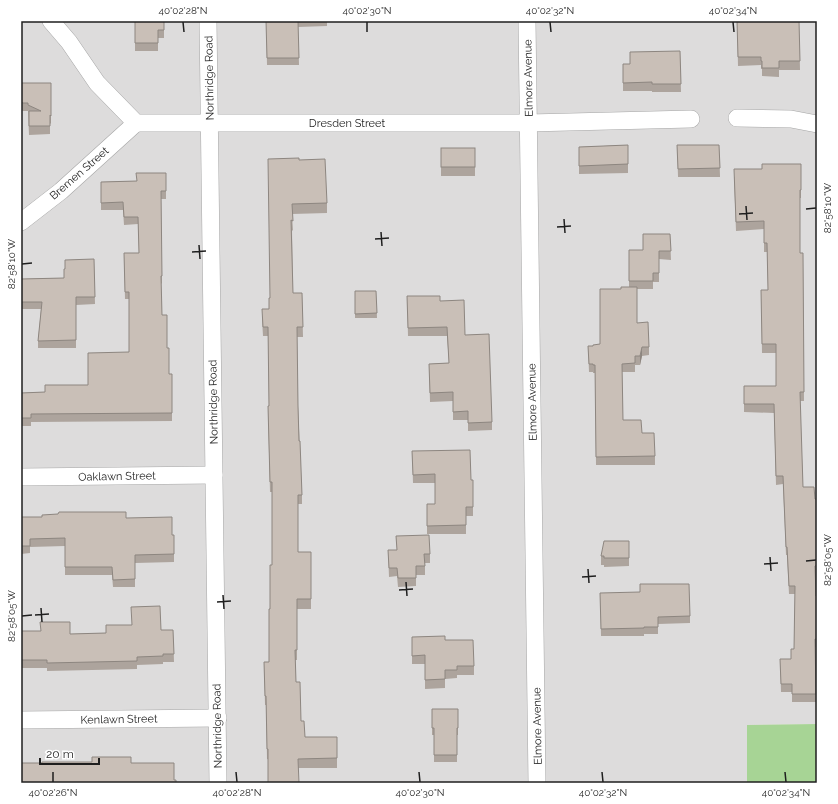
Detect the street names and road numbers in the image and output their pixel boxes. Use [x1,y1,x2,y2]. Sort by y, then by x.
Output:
street label: Northridge Road [202,36,217,120]
street label: Elmore Avenue [521,39,536,117]
street label: Dresden Street [309,117,385,130]
street label: Bremen Street [47,144,112,202]
street label: Northridge Road [206,360,221,444]
street label: Elmore Avenue [525,363,540,441]
street label: Oaklawn Street [78,469,156,484]
street label: Northridge Road [210,684,225,768]
street label: Elmore Avenue [530,687,545,765]
street label: Kenlawn Street [80,712,158,727]

